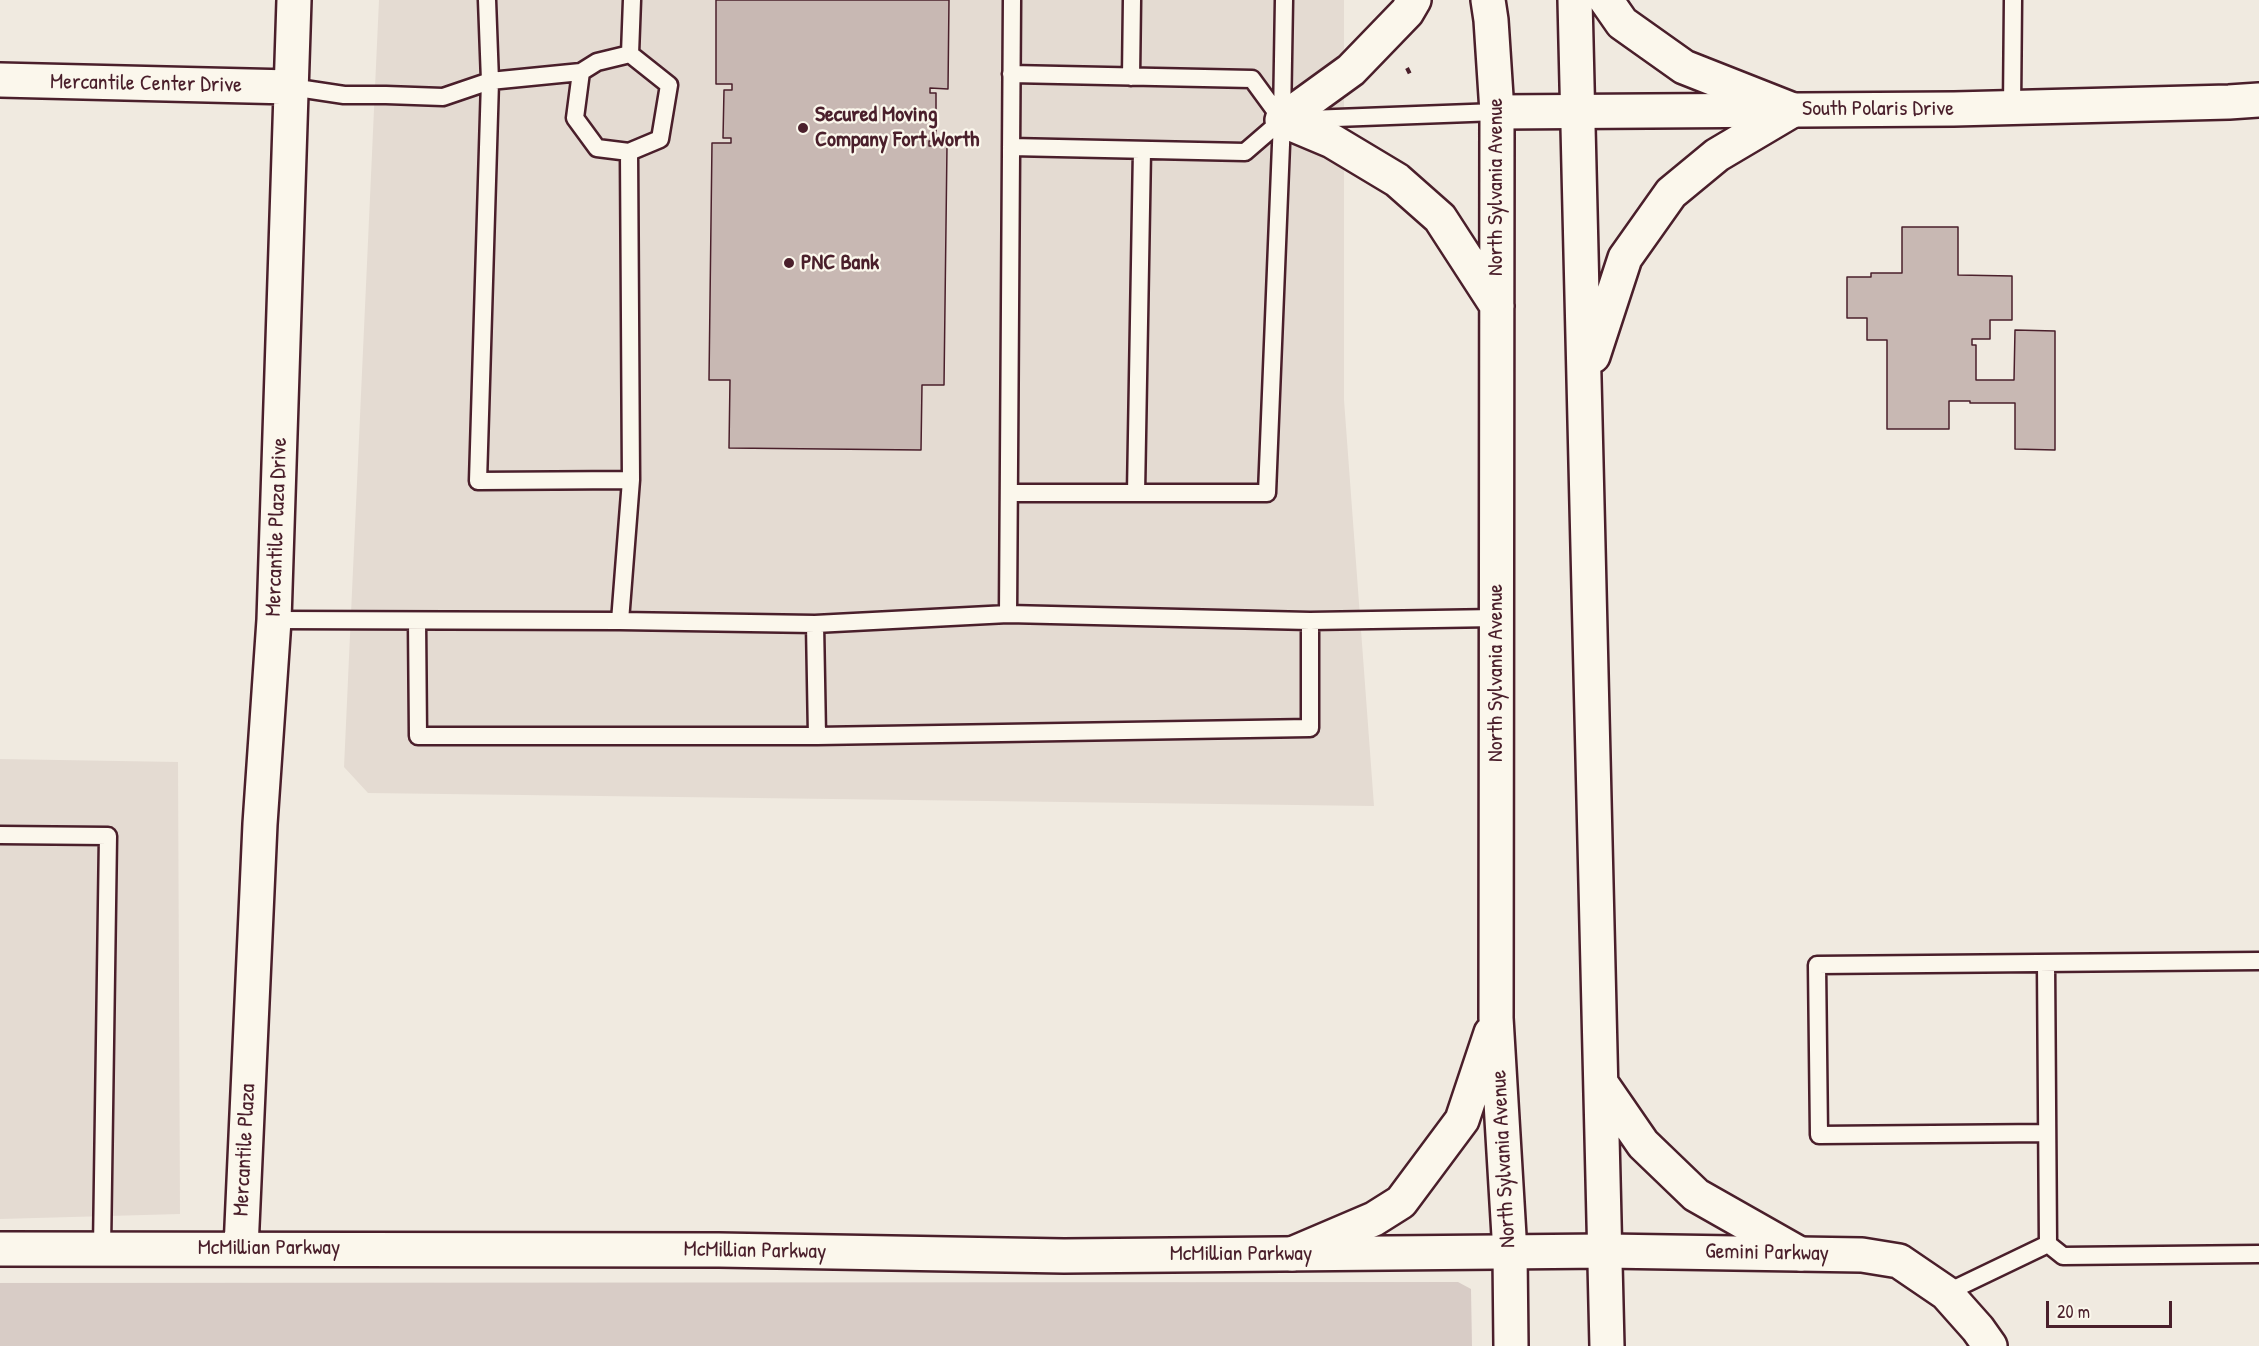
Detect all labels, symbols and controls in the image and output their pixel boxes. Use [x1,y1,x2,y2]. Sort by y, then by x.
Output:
street label: Mercantile Center Drive [50,69,242,99]
street label: South Polaris Drive [1802,96,1954,122]
street label: North Sylvania Avenue [1483,98,1509,276]
place label: Secured Moving Company Fort Worth [815,102,979,154]
marker: Secured Moving Company Fort Worth [796,121,810,135]
place label: PNC Bank [801,250,879,276]
marker: PNC Bank [782,256,796,270]
street label: Mercantile Plaza Drive [261,437,293,617]
street label: North Sylvania Avenue [1483,584,1509,762]
street label: North Sylvania Avenue [1486,1069,1522,1249]
street label: Mercantile Plaza [228,1083,262,1217]
street label: McMillian Parkway [198,1235,340,1261]
street label: McMillian Parkway [683,1237,827,1265]
street label: Gemini Parkway [1705,1239,1829,1267]
street label: McMillian Parkway [1170,1241,1312,1267]
scale bar [2049,1289,2175,1327]
text: 20 m [2057,1299,2090,1324]

